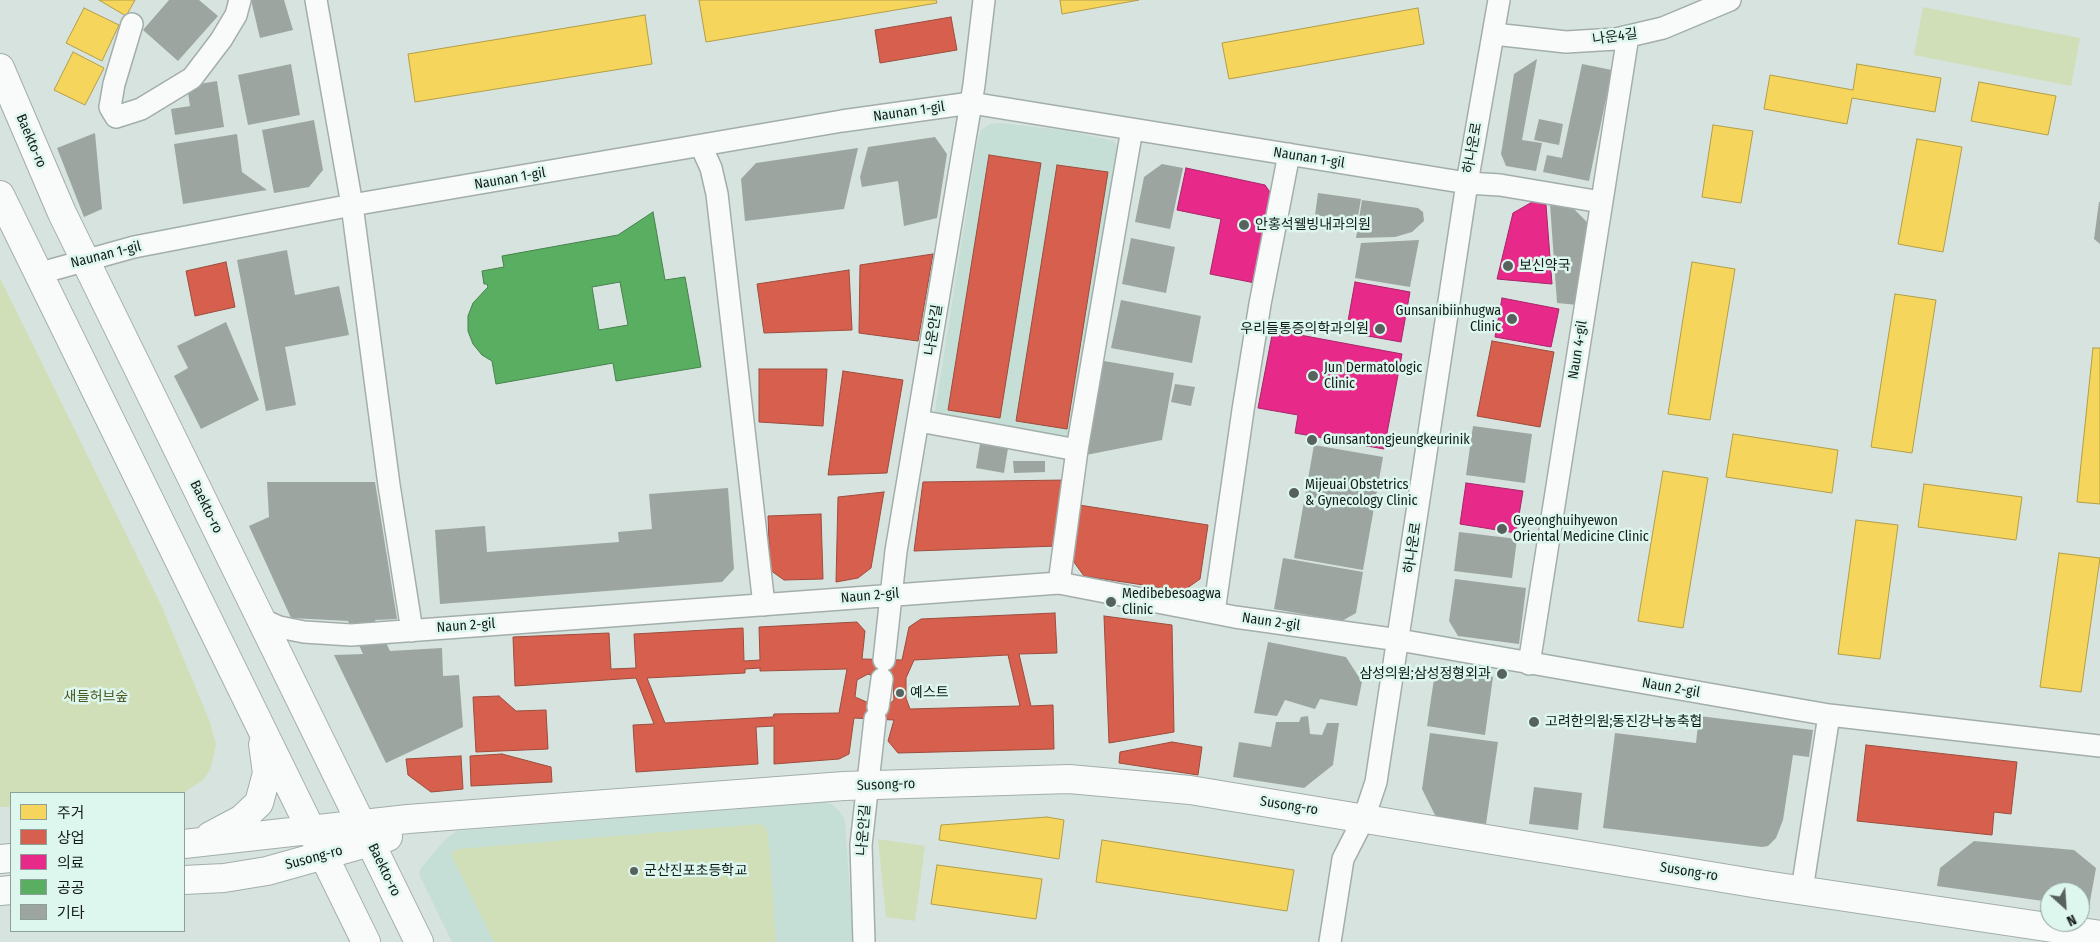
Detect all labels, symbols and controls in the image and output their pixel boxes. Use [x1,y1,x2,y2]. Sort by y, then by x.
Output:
street label: 나운4길 [1591,26,1639,48]
street label: Naunan 1-gil [872,99,946,125]
street label: Baekto-ro [12,112,50,170]
street label: 하나운로 [1460,121,1486,175]
street label: Naunan 1-gil [1272,144,1346,172]
street label: Naunan 1-gil [473,164,547,194]
place label: 안홍석웰빙내과의원 [1255,217,1371,233]
marker: 안홍석웰빙내과의원 [1237,218,1251,232]
street label: Naunan 1-gil [69,238,143,272]
place label: 보신약국 [1519,258,1571,274]
marker: 보신약국 [1501,259,1515,273]
street label: 나운안길 [922,303,946,357]
place label: Gunsanibiinhugwa Clinic [1396,303,1501,336]
marker: Gunsanibiinhugwa Clinic [1505,312,1519,326]
street label: Naun 4-gil [1565,320,1591,380]
place label: 우리들통증의학과의원 [1240,321,1369,337]
marker: 우리들통증의학과의원 [1373,322,1387,336]
place label: Jun Dermatologic Clinic [1324,360,1422,392]
marker: Jun Dermatologic Clinic [1306,369,1320,383]
place label: Gunsantongjeungkeurinik [1323,432,1470,448]
marker: Gunsantongjeungkeurinik [1305,433,1319,447]
place label: Mijeuai Obstetrics & Gynecology Clinic [1305,477,1417,510]
street label: Baekto-ro [186,478,226,536]
marker: Mijeuai Obstetrics & Gynecology Clinic [1287,486,1301,500]
place label: Gyeonghuihyewon Oriental Medicine Clinic [1513,513,1649,546]
street label: 하나운로 [1401,521,1425,575]
marker: Gyeonghuihyewon Oriental Medicine Clinic [1495,522,1509,536]
street label: Naun 2-gil [840,585,900,607]
place label: Medibebesoagwa Clinic [1122,586,1221,618]
marker: Medibebesoagwa Clinic [1104,595,1118,609]
street label: Naun 2-gil [1241,610,1301,634]
street label: Naun 2-gil [436,616,496,636]
place label: 삼성의원;삼성정형외과 [1359,666,1491,682]
marker: 삼성의원;삼성정형외과 [1495,667,1509,681]
street label: Naun 2-gil [1641,675,1701,701]
place label: 예스트 [910,685,949,701]
marker: 예스트 [894,687,906,699]
park label: 새들허브숲 [64,689,128,705]
place label: 고려한의원;동진강낙농축협 [1545,714,1703,730]
marker: 고려한의원;동진강낙농축협 [1527,715,1541,729]
street label: Susong-ro [856,776,916,794]
legend [10,792,185,932]
street label: Susong-ro [1259,793,1319,819]
text: 주거 [57,804,85,822]
street label: 나운안길 [854,804,874,856]
text: 상업 [57,829,85,847]
street label: Baekto-ro [364,841,404,899]
street label: Susong-ro [284,842,344,874]
text: 의료 [57,854,85,872]
street label: Susong-ro [1659,859,1719,885]
place label: 군산진포초등학교 [644,863,747,879]
marker: 군산진포초등학교 [628,865,640,877]
text: 공공 [57,879,85,897]
north arrow [2040,882,2090,932]
text: 기타 [57,904,85,922]
text: N [2064,911,2079,930]

